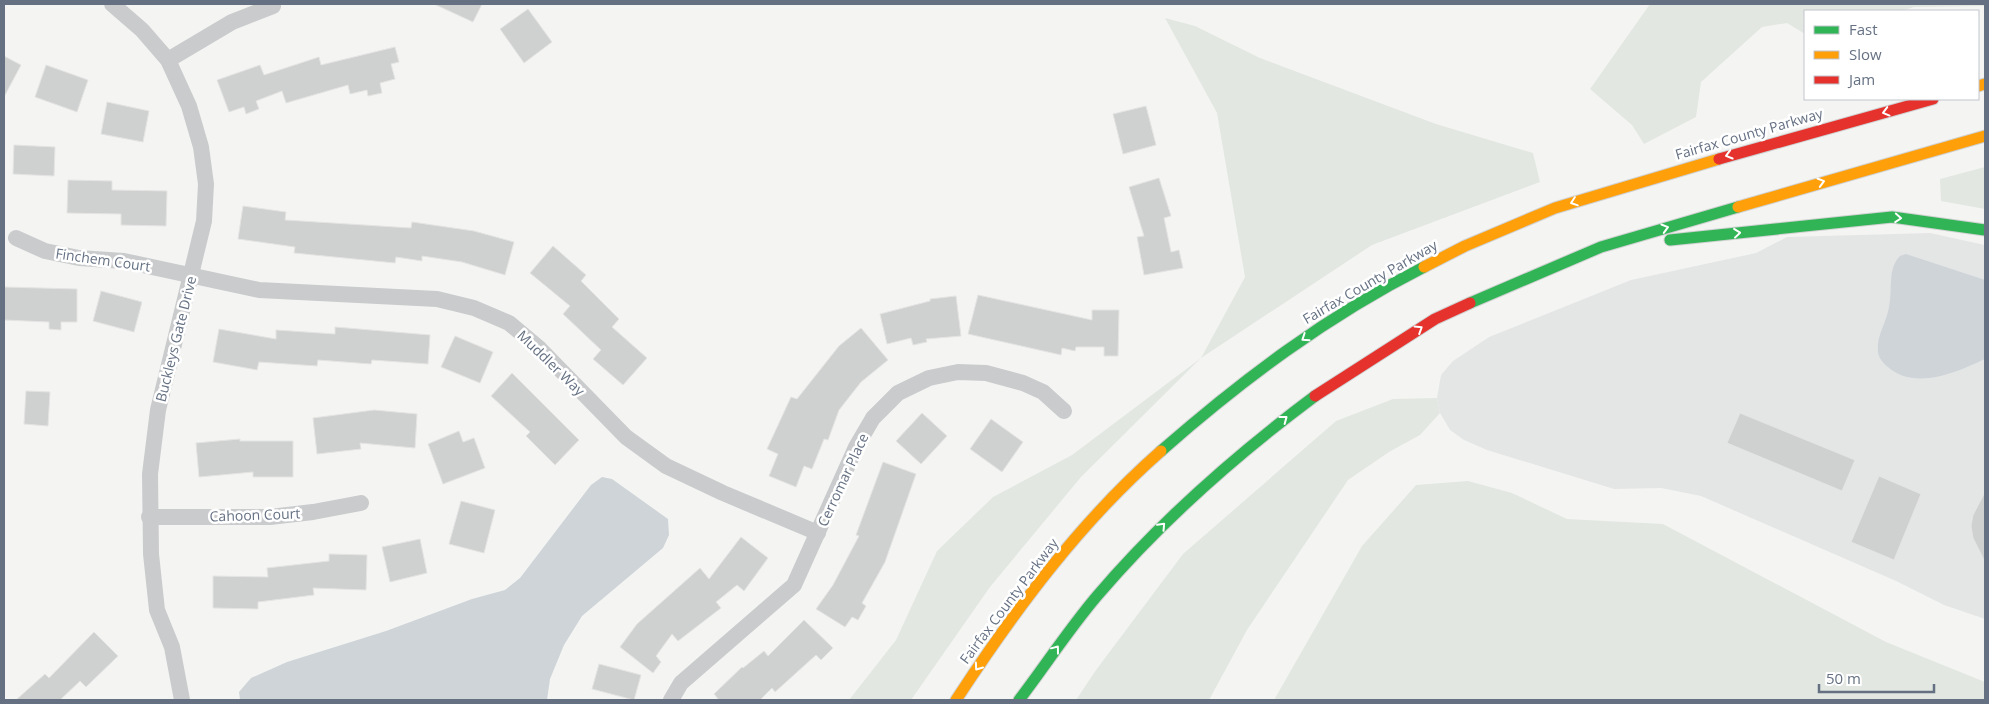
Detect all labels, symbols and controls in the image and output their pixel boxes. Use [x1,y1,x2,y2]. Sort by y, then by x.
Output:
legend [1804,10,1979,100]
text: Fast [1849,19,1878,39]
text: Slow [1849,44,1882,64]
text: Jam [1847,69,1875,89]
street label: Fairfax County Parkway [1673,103,1826,164]
one-way arrow [1882,106,1890,116]
one-way arrow [1726,150,1734,160]
one-way arrow [1816,178,1824,188]
one-way arrow [1570,196,1578,206]
one-way arrow [1895,212,1903,223]
one-way arrow [1660,223,1669,234]
one-way arrow [1733,228,1741,239]
street label: Fairfax County Parkway [1299,235,1441,328]
street label: Finchem Court [54,243,152,276]
street label: Buckleys Gate Drive [151,274,200,404]
street label: Muddler Way [514,326,590,400]
one-way arrow [1414,326,1423,335]
one-way arrow [1301,332,1310,341]
one-way arrow [1278,416,1288,425]
street label: Cerromar Place [813,430,873,530]
street label: Cahoon Court [209,503,301,526]
one-way arrow [1156,522,1165,531]
street label: Fairfax County Parkway [955,533,1063,667]
one-way arrow [1050,645,1059,655]
one-way arrow [975,661,984,671]
scale bar [1819,662,1934,694]
text: 50 m [1826,668,1861,688]

